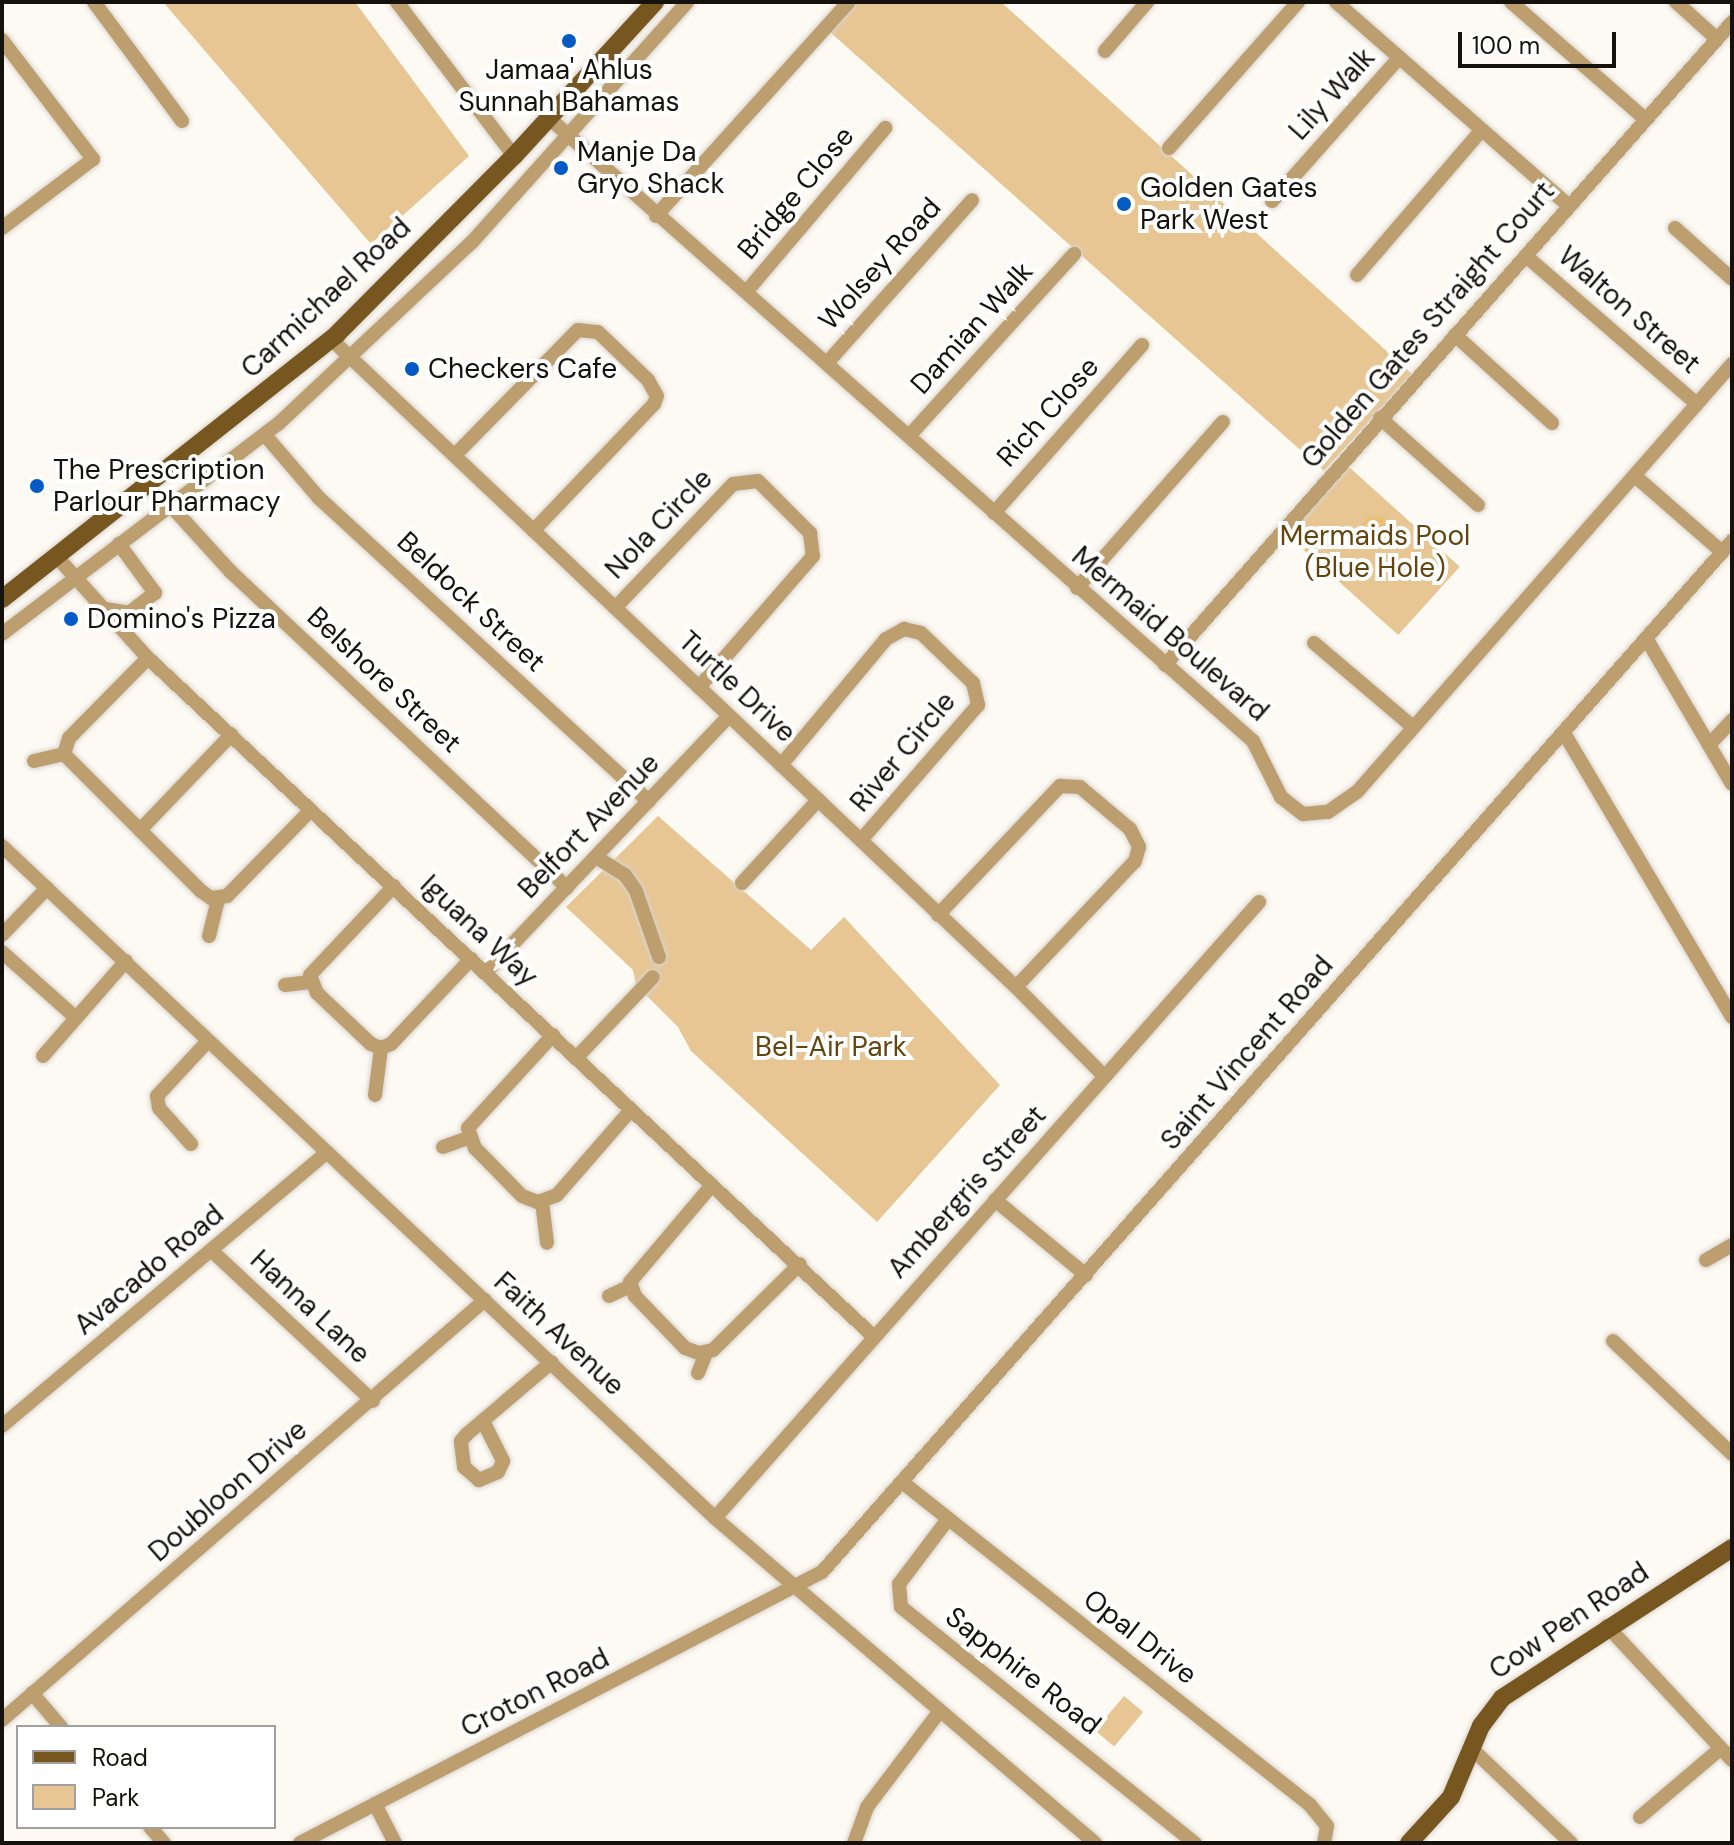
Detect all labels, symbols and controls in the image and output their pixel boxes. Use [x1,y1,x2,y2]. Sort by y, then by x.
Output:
scale bar [1462,16,1620,66]
text: 100 m [1472,30,1540,61]
marker: Jamaa' Ahlus Sunnah Bahamas [560,32,578,50]
street label: Lily Walk [1282,41,1382,147]
place label: Jamaa' Ahlus Sunnah Bahamas [459,53,679,119]
street label: Bridge Close [731,120,861,266]
place label: Manje Da Gryo Shack [577,135,725,201]
marker: Manje Da Gryo Shack [552,159,570,177]
place label: Golden Gates Park West [1140,171,1318,237]
street label: Golden Gates Straight Court [1294,175,1562,475]
street label: Wolsey Road [812,191,948,337]
marker: Golden Gates Park West [1115,195,1133,213]
street label: Carmichael Road [234,211,418,385]
street label: Walton Street [1551,239,1707,381]
street label: Damian Walk [904,255,1040,401]
street label: Rich Close [990,350,1106,474]
place label: Checkers Cafe [428,352,617,386]
marker: Checkers Cafe [403,360,421,378]
place label: The Prescription Parlour Pharmacy [53,453,281,519]
street label: Nola Circle [598,462,720,586]
marker: The Prescription Parlour Pharmacy [28,477,46,495]
park label: Mermaids Pool (Blue Hole) [1280,519,1470,585]
street label: Beldock Street [390,525,552,679]
street label: Mermaid Boulevard [1065,539,1275,729]
street label: Belshore Street [300,600,468,760]
place label: Domino's Pizza [87,602,276,636]
marker: Domino's Pizza [62,610,80,628]
street label: Turtle Drive [672,624,802,750]
street label: River Circle [843,685,963,819]
street label: Belfort Avenue [511,747,667,905]
street label: Iguana Way [413,868,545,994]
street label: Saint Vincent Road [1154,949,1340,1157]
park label: Bel-Air Park [755,1030,907,1064]
street label: Ambergris Street [881,1099,1053,1285]
street label: Avacado Road [68,1198,230,1342]
street label: Hanna Lane [243,1243,377,1371]
street label: Faith Avenue [487,1265,631,1403]
street label: Doubloon Drive [142,1413,314,1569]
street label: Cow Pen Road [1483,1555,1655,1687]
street label: Opal Drive [1077,1582,1203,1692]
street label: Sapphire Road [939,1600,1107,1742]
street label: Croton Road [455,1641,615,1745]
legend [16,1725,276,1829]
text: Road [92,1742,148,1773]
text: Park [92,1782,139,1813]

